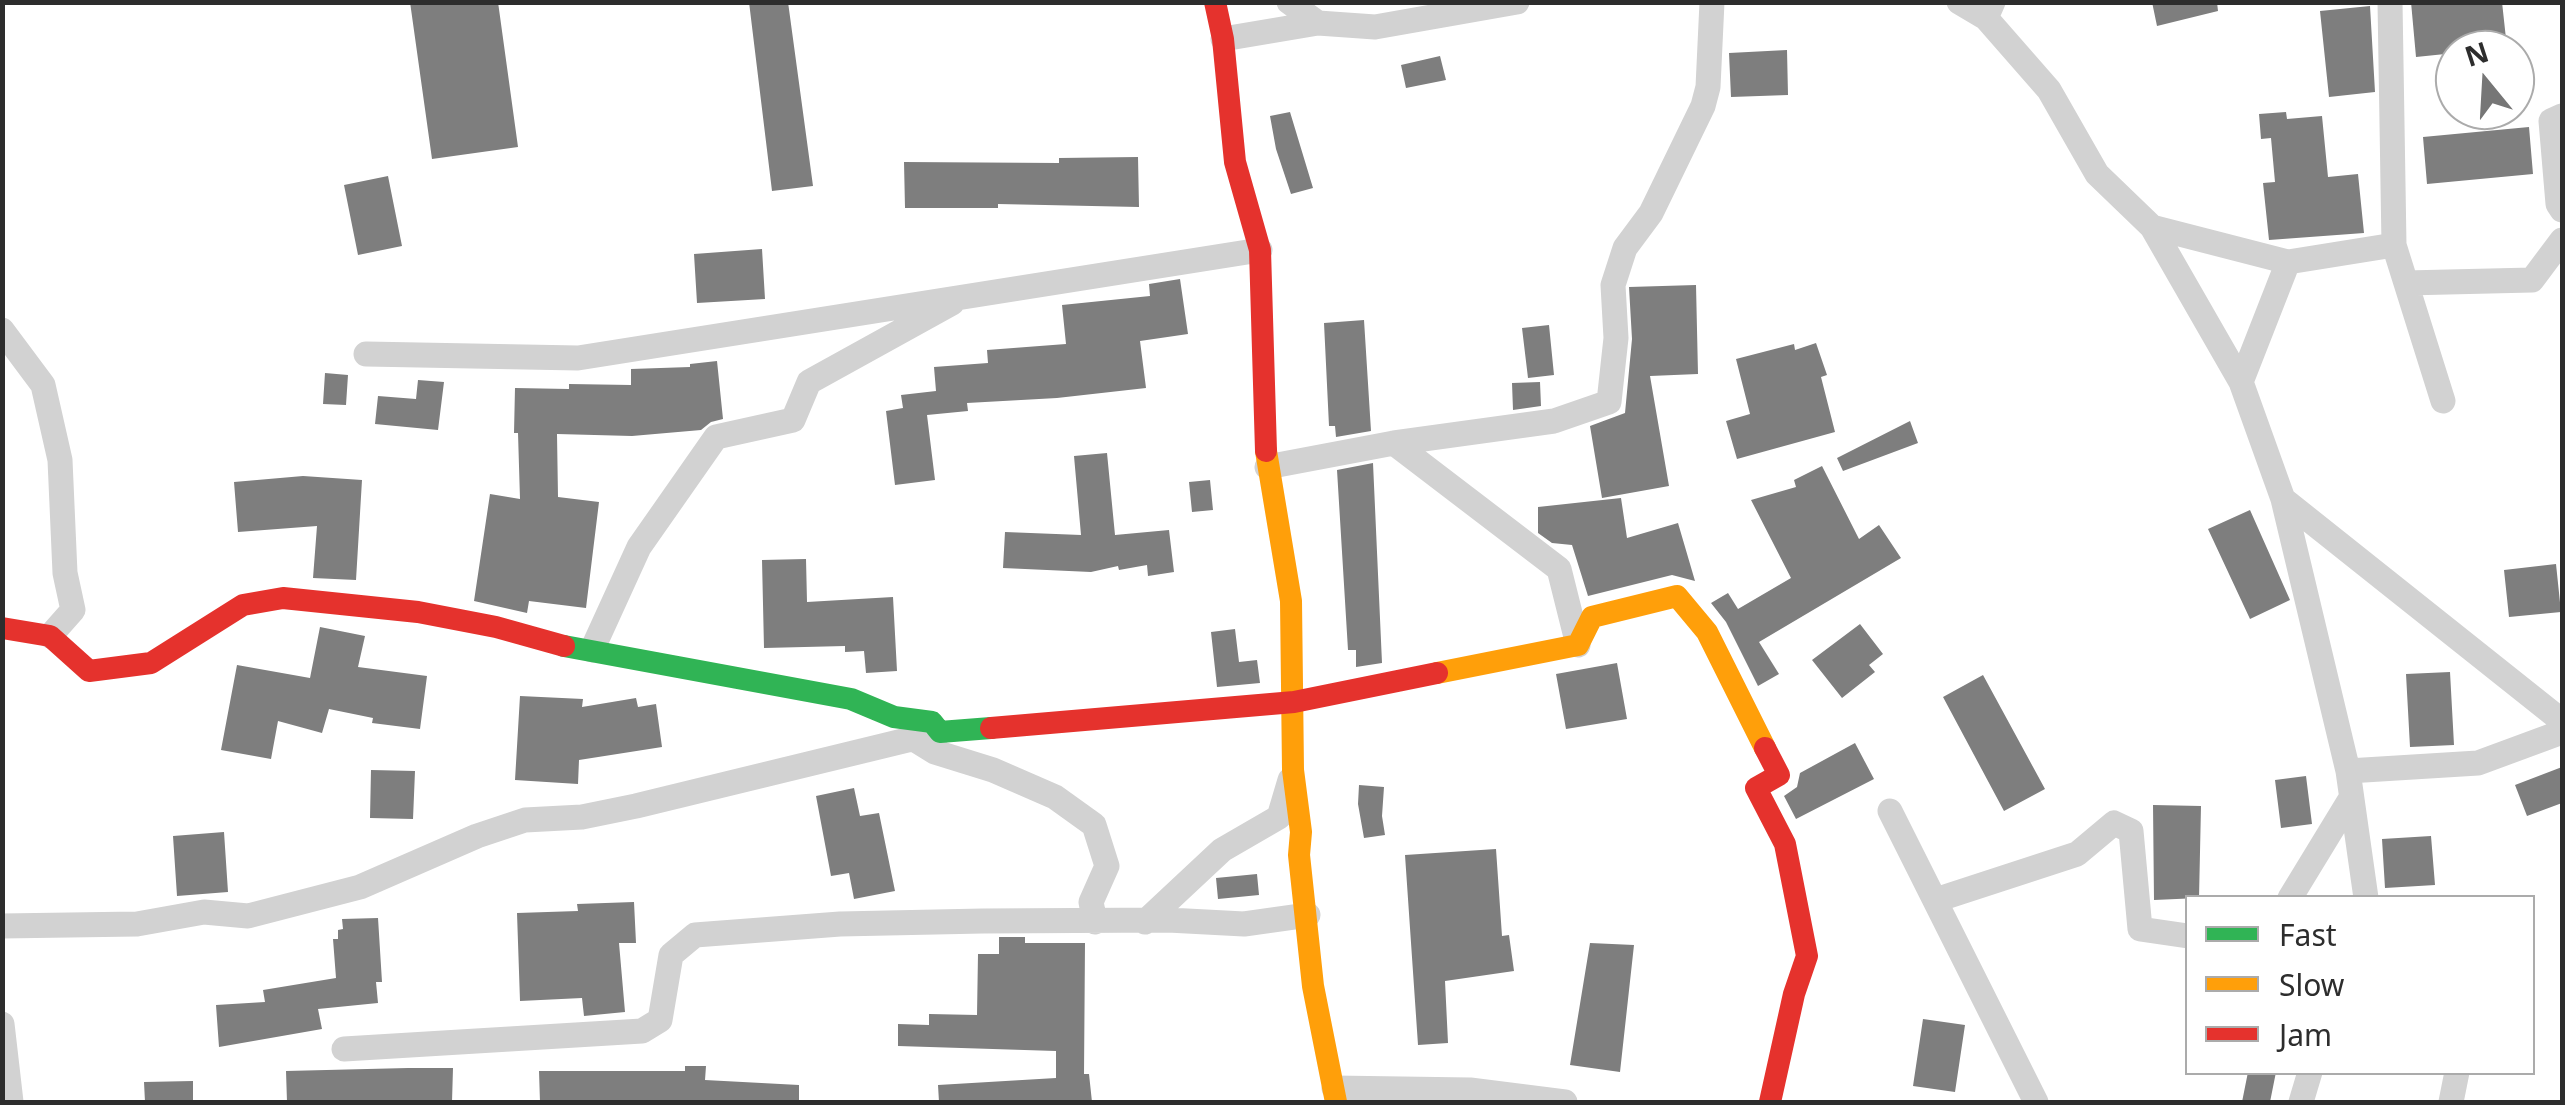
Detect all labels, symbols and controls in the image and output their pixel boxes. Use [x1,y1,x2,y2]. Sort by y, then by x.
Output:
north arrow [2435,30,2535,130]
text: N [2460,32,2493,75]
legend [2185,895,2535,1075]
text: Fast [2279,914,2337,955]
text: Slow [2279,964,2344,1005]
text: Jam [2279,1014,2332,1055]

